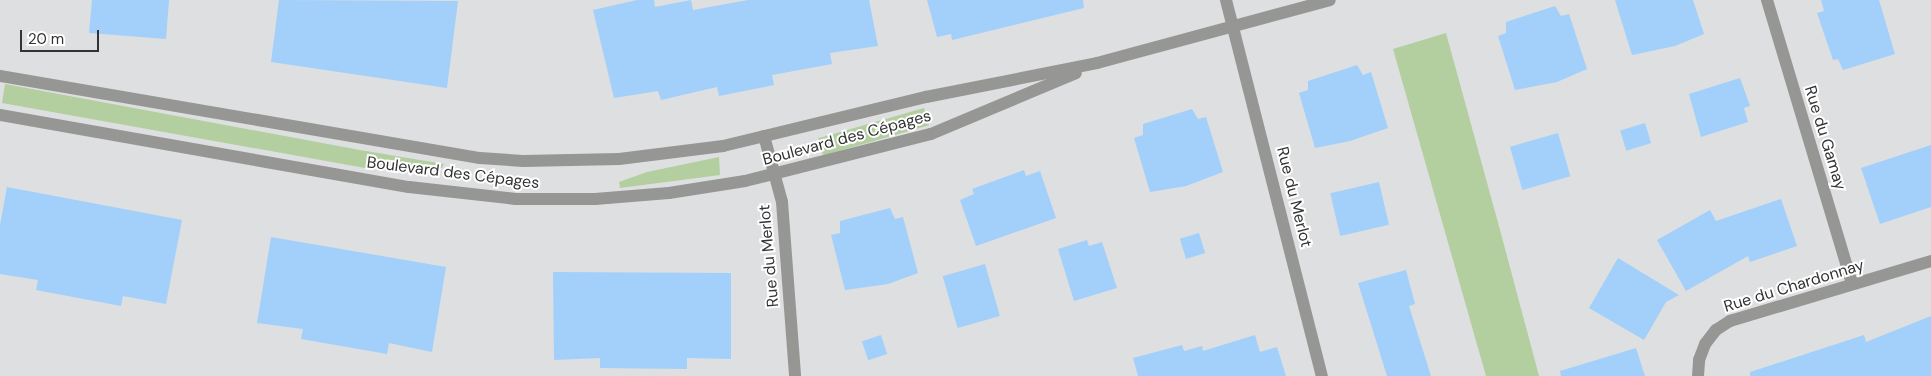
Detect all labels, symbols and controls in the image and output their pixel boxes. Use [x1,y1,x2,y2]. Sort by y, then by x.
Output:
scale bar [22,20,101,52]
text: 20 m [28,29,64,49]
street label: Rue du Gamay [1800,84,1850,192]
street label: Boulevard des Cépages [761,106,933,170]
street label: Rue du Merlot [1272,145,1316,249]
street label: Boulevard des Cépages [366,153,540,193]
street label: Rue du Merlot [755,204,783,308]
street label: Rue du Chardonnay [1722,256,1866,316]

